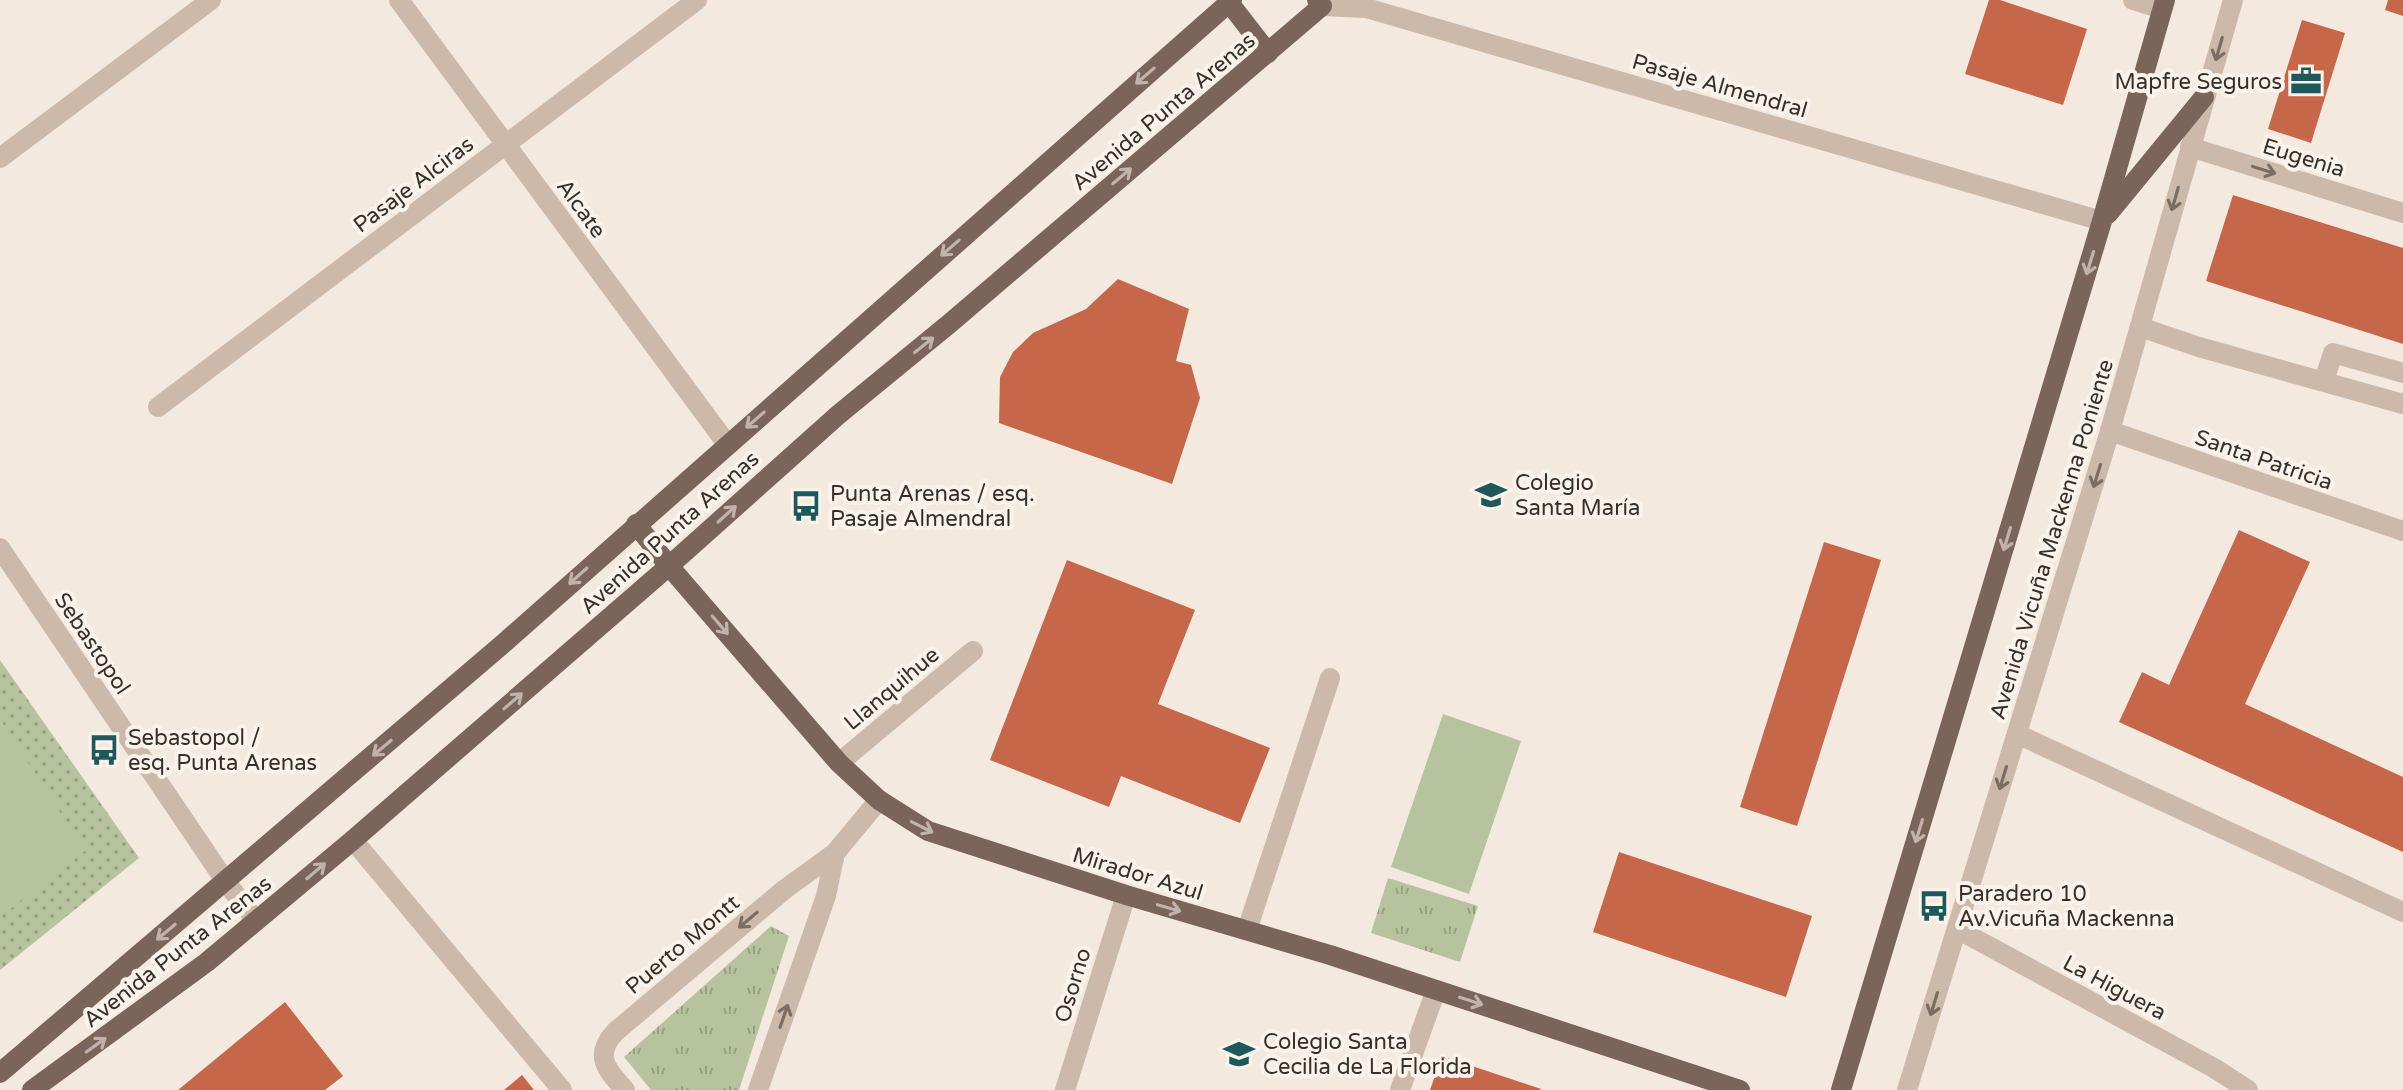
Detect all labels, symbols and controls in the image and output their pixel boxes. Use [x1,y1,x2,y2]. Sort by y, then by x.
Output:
street label: Avenida Punta Arenas [1067,27,1261,196]
one-way arrow [2210,35,2225,61]
street label: Pasaje Almendral [1629,48,1810,123]
office icon: Mapfre Seguros [2289,64,2323,98]
one-way arrow [1136,67,1156,85]
place label: Mapfre Seguros [2115,69,2282,95]
street label: Pasaje Alciras [348,131,479,238]
street label: Eugenia [2259,133,2348,183]
one-way arrow [2251,163,2277,178]
one-way arrow [1112,168,1132,186]
street label: Alcate [551,174,611,243]
one-way arrow [2167,186,2182,212]
one-way arrow [941,239,961,257]
one-way arrow [2082,250,2097,276]
one-way arrow [913,336,934,354]
street label: Avenida Vicuña Mackenna Poniente [1985,356,2119,722]
one-way arrow [745,410,765,428]
street label: Santa Patricia [2191,424,2336,496]
street label: Avenida Punta Arenas [575,446,764,620]
one-way arrow [2088,463,2103,488]
place label: Colegio Santa María [1515,470,1640,521]
school or university icon: Colegio Santa María [1474,478,1508,512]
place label: Punta Arenas / esq. Pasaje Almendral [830,481,1035,532]
bus stop icon: Punta Arenas / esq. Pasaje Almendral [789,489,823,523]
one-way arrow [717,505,737,524]
one-way arrow [1999,526,2014,552]
one-way arrow [568,567,588,585]
street label: Sebastopol [49,588,136,699]
one-way arrow [710,614,728,634]
street label: Llanquihue [839,642,944,736]
one-way arrow [503,692,523,710]
place label: Sebastopol / esq. Punta Arenas [128,725,317,776]
bus stop icon: Sebastopol / esq. Punta Arenas [87,733,121,767]
one-way arrow [373,739,393,757]
one-way arrow [1995,765,2009,790]
one-way arrow [1911,817,1926,843]
one-way arrow [910,820,933,835]
street label: Mirador Azul [1069,842,1206,906]
one-way arrow [306,862,326,880]
street label: Avenida Punta Arenas [79,870,277,1033]
place label: Paradero 10 Av.Vicuña Mackenna [1958,881,2175,932]
bus stop icon: Paradero 10 Av.Vicuña Mackenna [1917,889,1951,923]
street label: Puerto Montt [620,890,745,1000]
one-way arrow [1155,901,1181,916]
one-way arrow [738,911,759,929]
one-way arrow [156,923,177,941]
street label: Osorno [1049,945,1097,1026]
street label: La Higuera [2058,950,2171,1026]
one-way arrow [1925,991,1940,1016]
one-way arrow [1458,995,1483,1010]
one-way arrow [778,1005,792,1029]
place label: Colegio Santa Cecilia de La Florida [1263,1029,1472,1080]
one-way arrow [85,1037,107,1054]
school or university icon: Colegio Santa Cecilia de La Florida [1222,1037,1256,1071]

